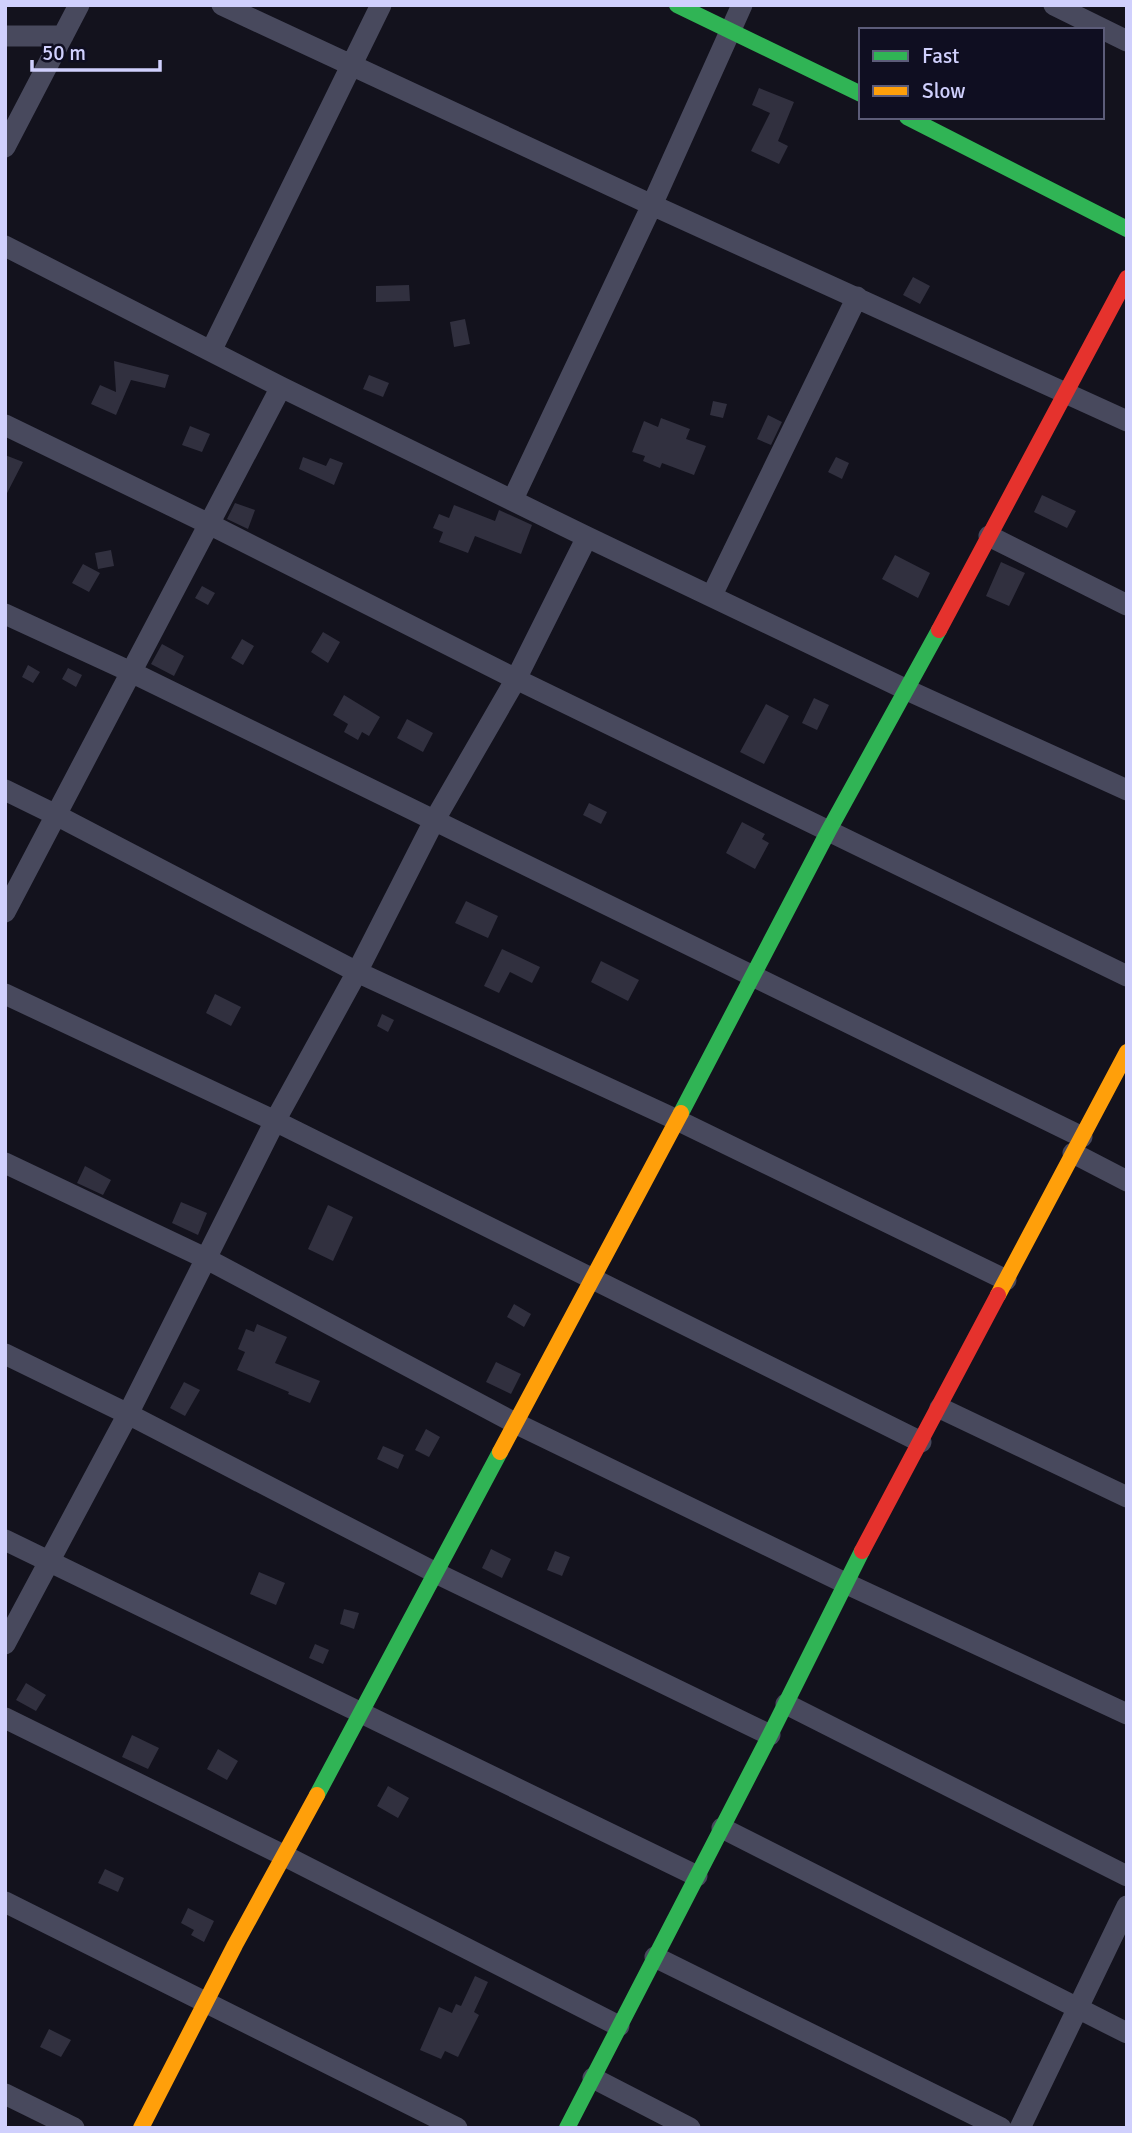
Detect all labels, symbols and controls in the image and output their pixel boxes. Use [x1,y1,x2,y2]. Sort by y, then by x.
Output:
scale bar [32,28,159,72]
legend [859,28,1104,119]
text: 50 m [42,40,86,66]
text: Fast [922,43,959,69]
text: Slow [922,78,966,104]

